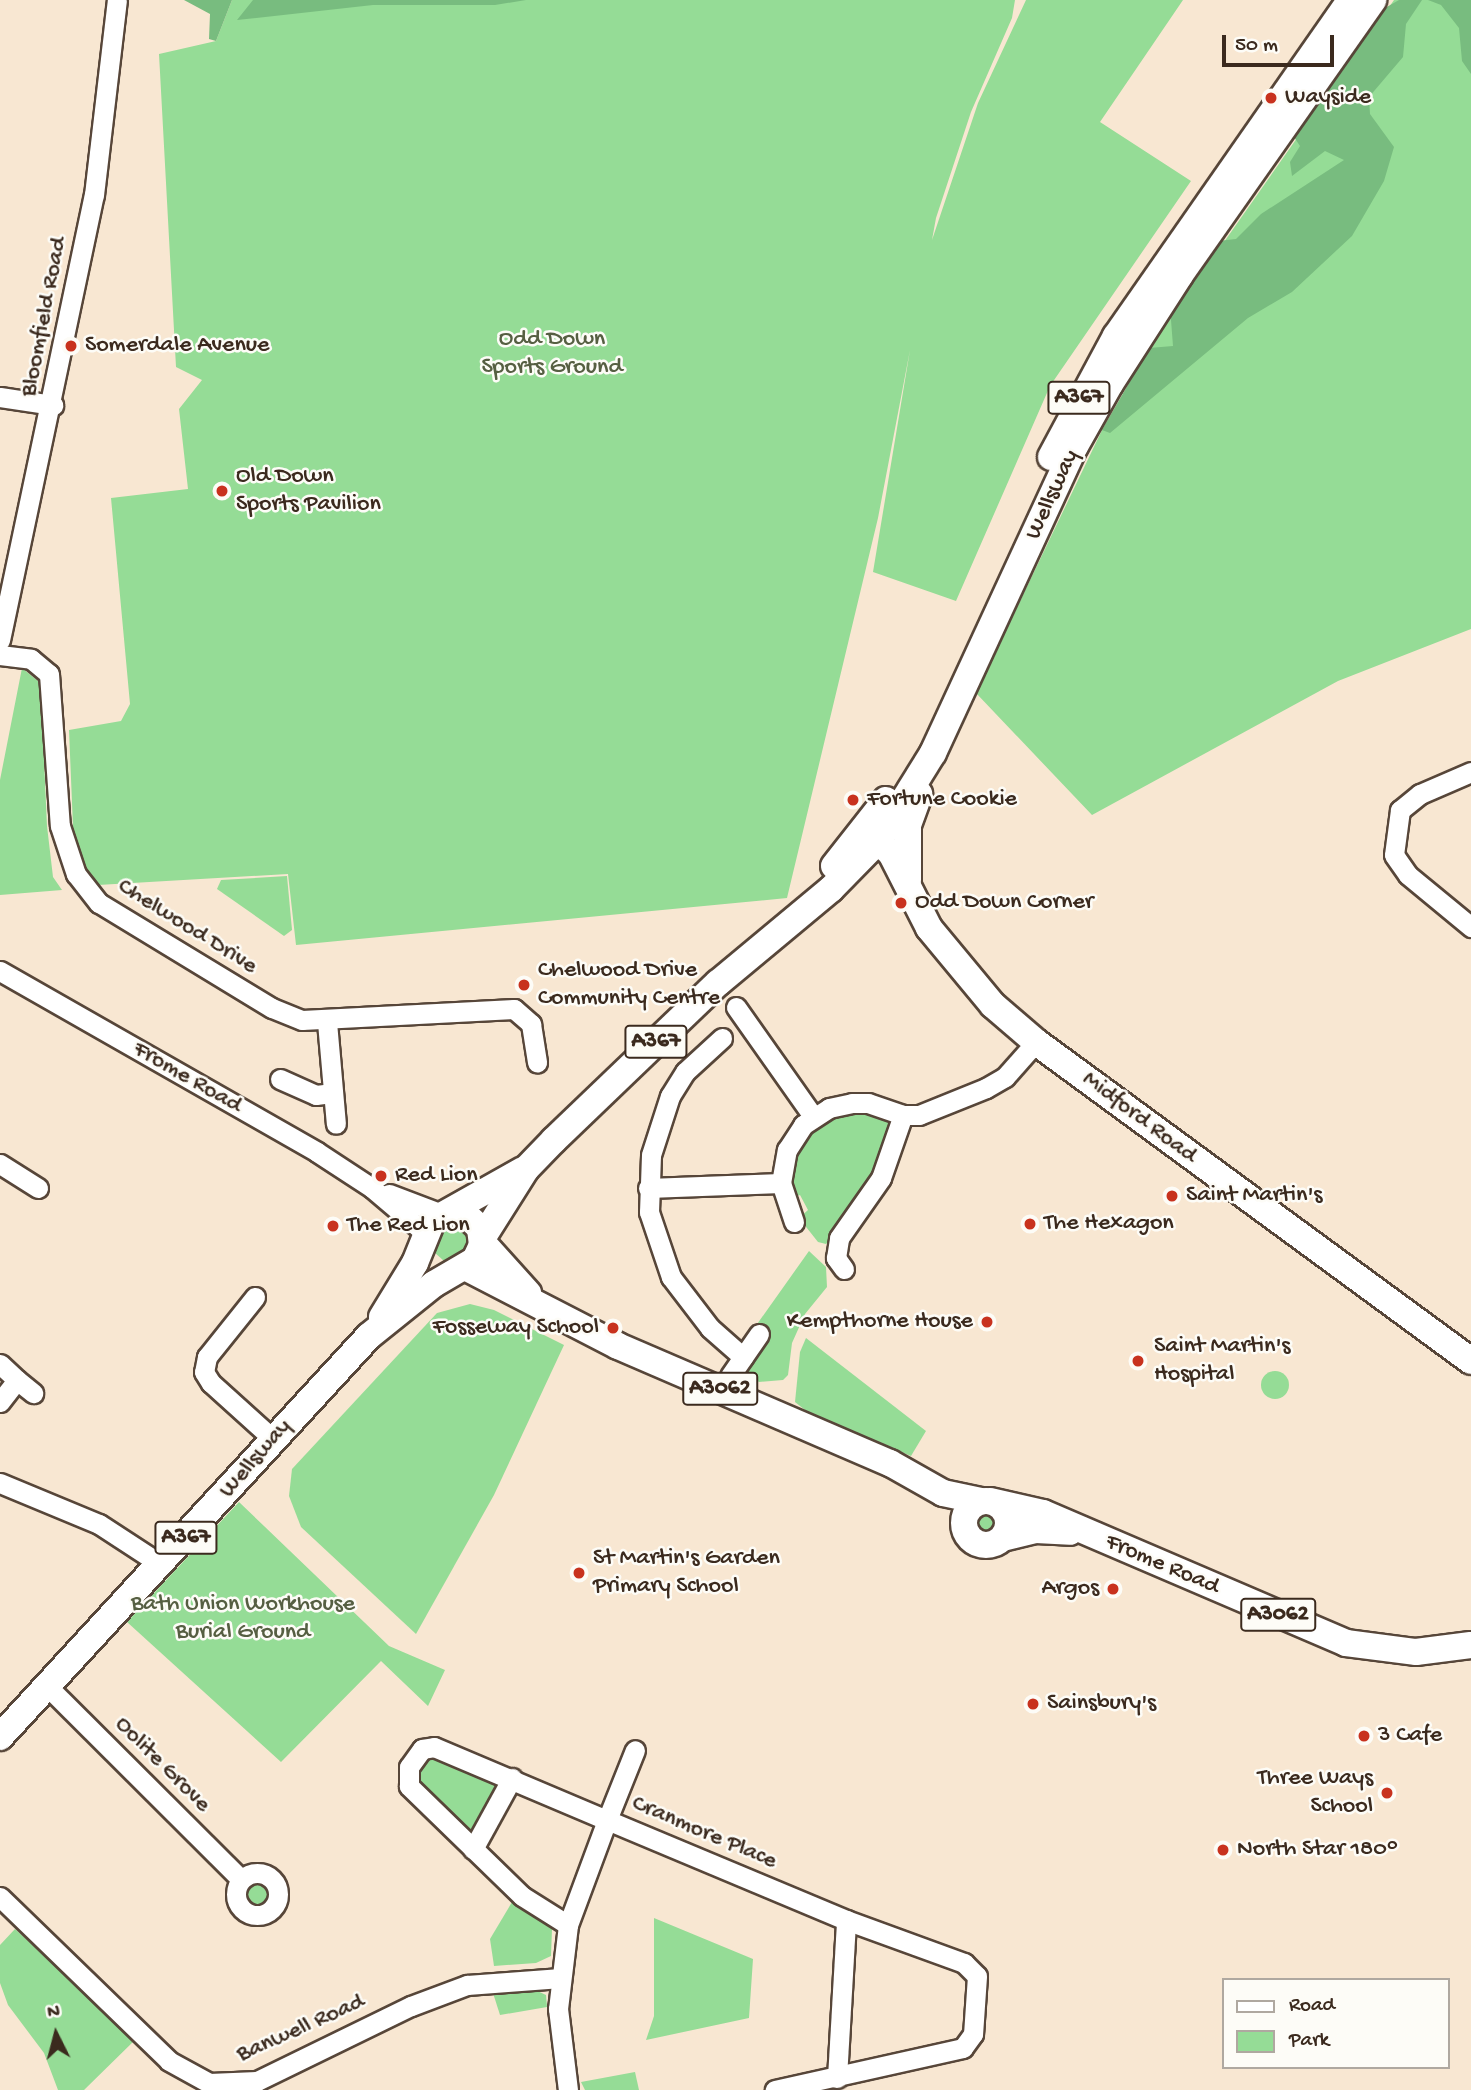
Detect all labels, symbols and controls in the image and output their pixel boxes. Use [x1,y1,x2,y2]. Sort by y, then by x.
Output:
scale bar [1226,21,1338,65]
text: 50 m [1235,34,1278,59]
place label: Wayside [1285,84,1371,112]
marker: Wayside [1263,90,1279,106]
street label: Bloomfield Road [15,235,75,399]
park label: Odd Down Sports Ground [481,326,623,382]
place label: Somerdale Avenue [85,332,269,360]
marker: Somerdale Avenue [63,338,79,354]
road number: A367 [1046,378,1112,418]
street label: Wellsway [1020,445,1086,545]
place label: Old Down Sports Pavilion [236,463,381,519]
marker: Old Down Sports Pavilion [214,483,230,499]
place label: Fortune Cookie [867,786,1017,814]
marker: Fortune Cookie [845,792,861,808]
street label: Chelwood Drive [112,873,262,981]
place label: Odd Down Corner [915,889,1093,917]
marker: Odd Down Corner [893,895,909,911]
place label: Chelwood Drive Community Centre [538,957,720,1013]
marker: Chelwood Drive Community Centre [516,977,532,993]
road number: A367 [623,1023,689,1062]
street label: Frome Road [128,1035,246,1121]
street label: Midford Road [1076,1065,1202,1171]
place label: Red Lion [395,1162,478,1190]
marker: Red Lion [373,1168,389,1184]
place label: Saint Martin's [1186,1182,1322,1210]
marker: Saint Martin's [1164,1188,1180,1204]
place label: The Hexagon [1044,1210,1174,1238]
place label: The Red Lion [347,1212,470,1240]
marker: The Hexagon [1022,1216,1038,1232]
marker: The Red Lion [325,1218,341,1234]
place label: Kempthorne House [787,1308,973,1336]
place label: Fosseway School [432,1314,599,1342]
marker: Kempthorne House [979,1314,995,1330]
marker: Fosseway School [605,1320,621,1336]
place label: Saint Martin's Hospital [1154,1333,1290,1389]
marker: Saint Martin's Hospital [1128,1351,1148,1371]
road number: A3062 [682,1370,758,1408]
street label: Wellsway [214,1413,298,1505]
road number: A367 [153,1518,219,1558]
street label: Frome Road [1101,1528,1223,1602]
place label: St Martin's Garden Primary School [593,1545,780,1601]
marker: St Martin's Garden Primary School [571,1565,587,1581]
place label: Argos [1041,1575,1099,1603]
marker: Argos [1105,1581,1121,1597]
park label: Bath Union Workhouse Burial Ground [131,1591,355,1647]
road number: A3062 [1240,1596,1316,1634]
place label: Sainsbury's [1047,1690,1156,1718]
marker: Sainsbury's [1025,1696,1041,1712]
street label: Oolite Grove [108,1711,216,1819]
place label: 3 Cafe [1378,1722,1442,1750]
marker: 3 Cafe [1356,1728,1372,1744]
place label: Three Ways School [1258,1765,1373,1821]
marker: Three Ways School [1379,1785,1395,1801]
street label: Cranmore Place [627,1790,781,1876]
place label: North Star 180° [1237,1836,1398,1864]
marker: North Star 180° [1215,1842,1231,1858]
legend [1222,1978,1450,2069]
street label: Banwell Road [233,1988,369,2070]
text: Road [1289,1994,1335,2019]
north arrow [21,1999,91,2069]
text: N [46,2001,61,2025]
text: Park [1289,2029,1329,2054]

